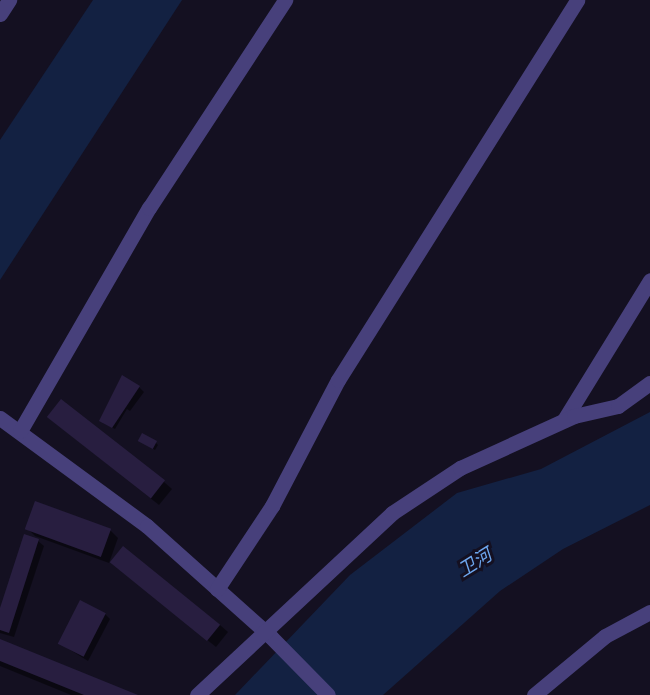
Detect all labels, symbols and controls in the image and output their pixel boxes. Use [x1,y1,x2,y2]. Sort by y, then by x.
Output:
water label: 卫河 [454,544,496,582]

